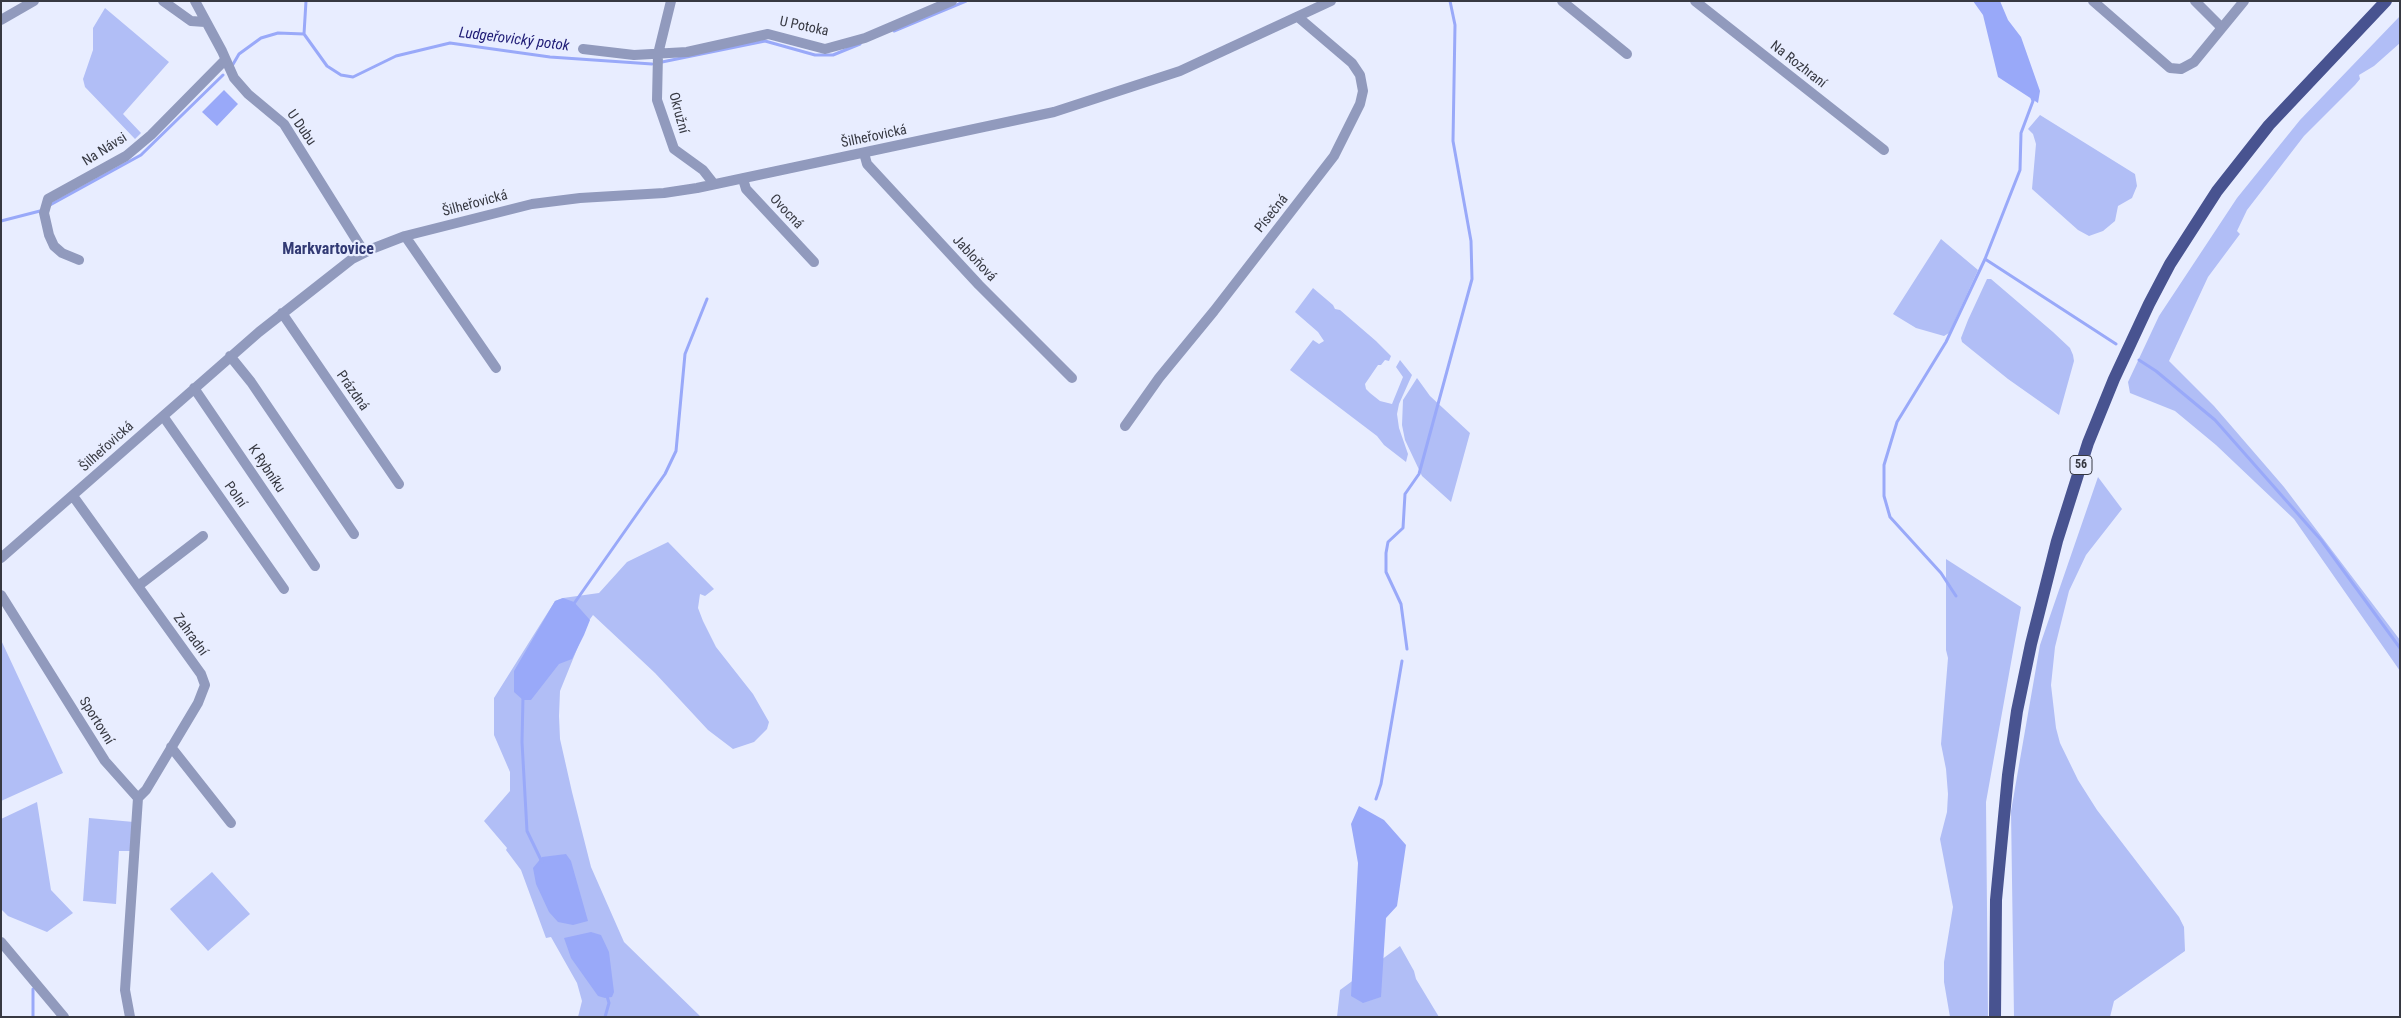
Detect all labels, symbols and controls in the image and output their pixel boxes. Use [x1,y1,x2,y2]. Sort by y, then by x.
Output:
street label: U Potoka [778,14,830,40]
water label: Ludgeřovický potok [458,24,570,56]
street label: Na Rozhraní [1767,38,1829,92]
street label: Okružní [664,91,692,135]
street label: U Dubu [283,107,319,149]
street label: Šilheřovická [840,122,908,152]
street label: Na Návsi [80,130,130,170]
street label: Šilheřovická [441,187,509,221]
street label: Ovocná [766,191,806,233]
street label: Písečná [1252,192,1292,236]
street label: Jabloňová [948,232,1000,286]
district label: Markvartovice [282,240,374,260]
street label: Prázdná [332,368,372,414]
street label: Šilheřovická [77,418,137,476]
street label: K Rybníku [244,442,288,496]
road number: 56 [2070,456,2092,474]
street label: Polní [220,479,250,511]
street label: Zahradní [169,610,211,660]
street label: Sportovní [75,694,117,748]

